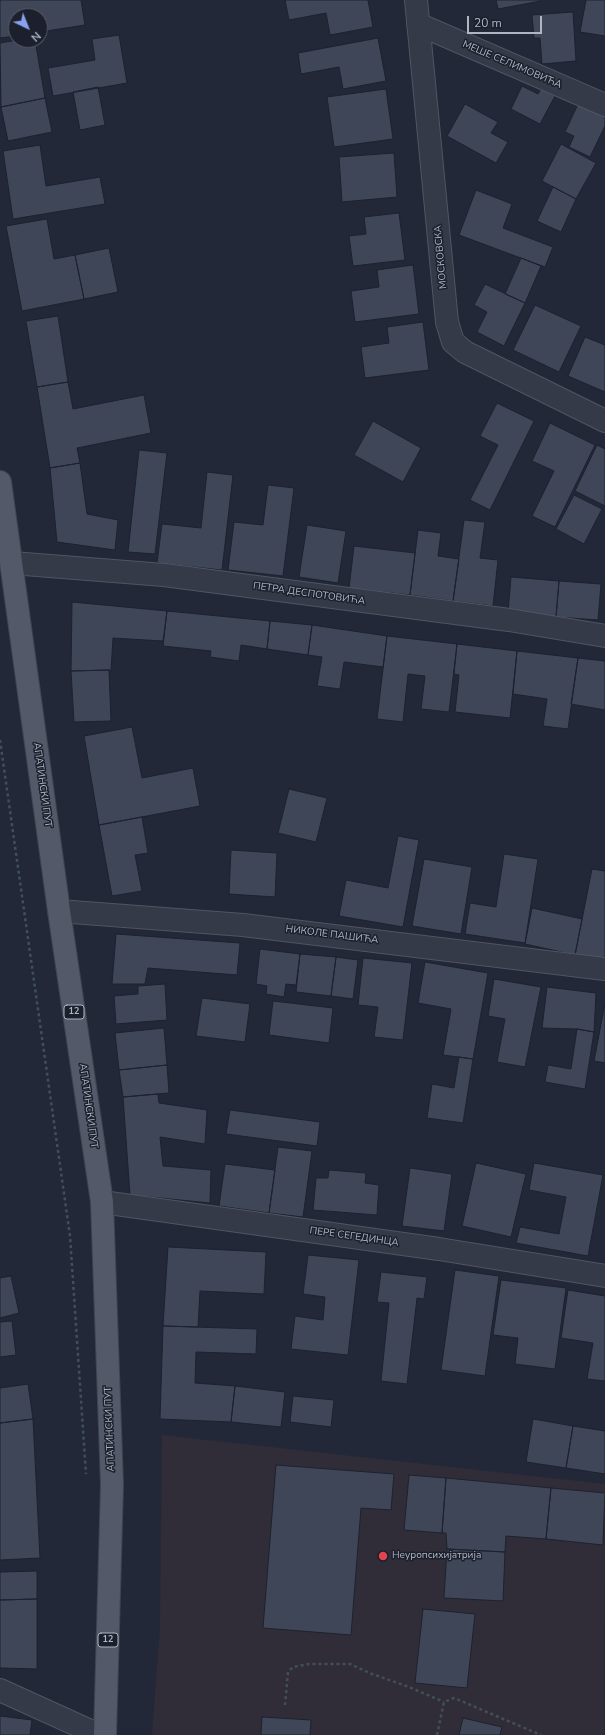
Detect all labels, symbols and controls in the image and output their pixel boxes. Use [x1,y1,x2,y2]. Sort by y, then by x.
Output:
north arrow [8,8,48,48]
scale bar [469,8,544,34]
text: 20 m [474,15,502,31]
text: N [28,28,44,45]
street label: МЕШЕ СЕЛИМОВИЋА [460,39,564,91]
street label: МОСКОВСКА [432,225,450,289]
street label: ПЕТРА ДЕСПОТОВИЋА [252,580,366,608]
street label: АПАТИНСКИ ПУТ [30,742,54,828]
street label: НИКОЛЕ ПАШИЋА [285,923,379,947]
road number: 12 [64,1005,84,1019]
street label: АПАТИНСКИ ПУТ [76,1063,100,1149]
street label: ПЕРЕ СЕГЕДИНЦА [309,1225,399,1249]
street label: АПАТИНСКИ ПУТ [103,1386,117,1472]
marker: Неуропсихијатрија [377,1550,389,1562]
place label: Неуропсихијатрија [392,1550,481,1562]
road number: 12 [98,1633,118,1647]

